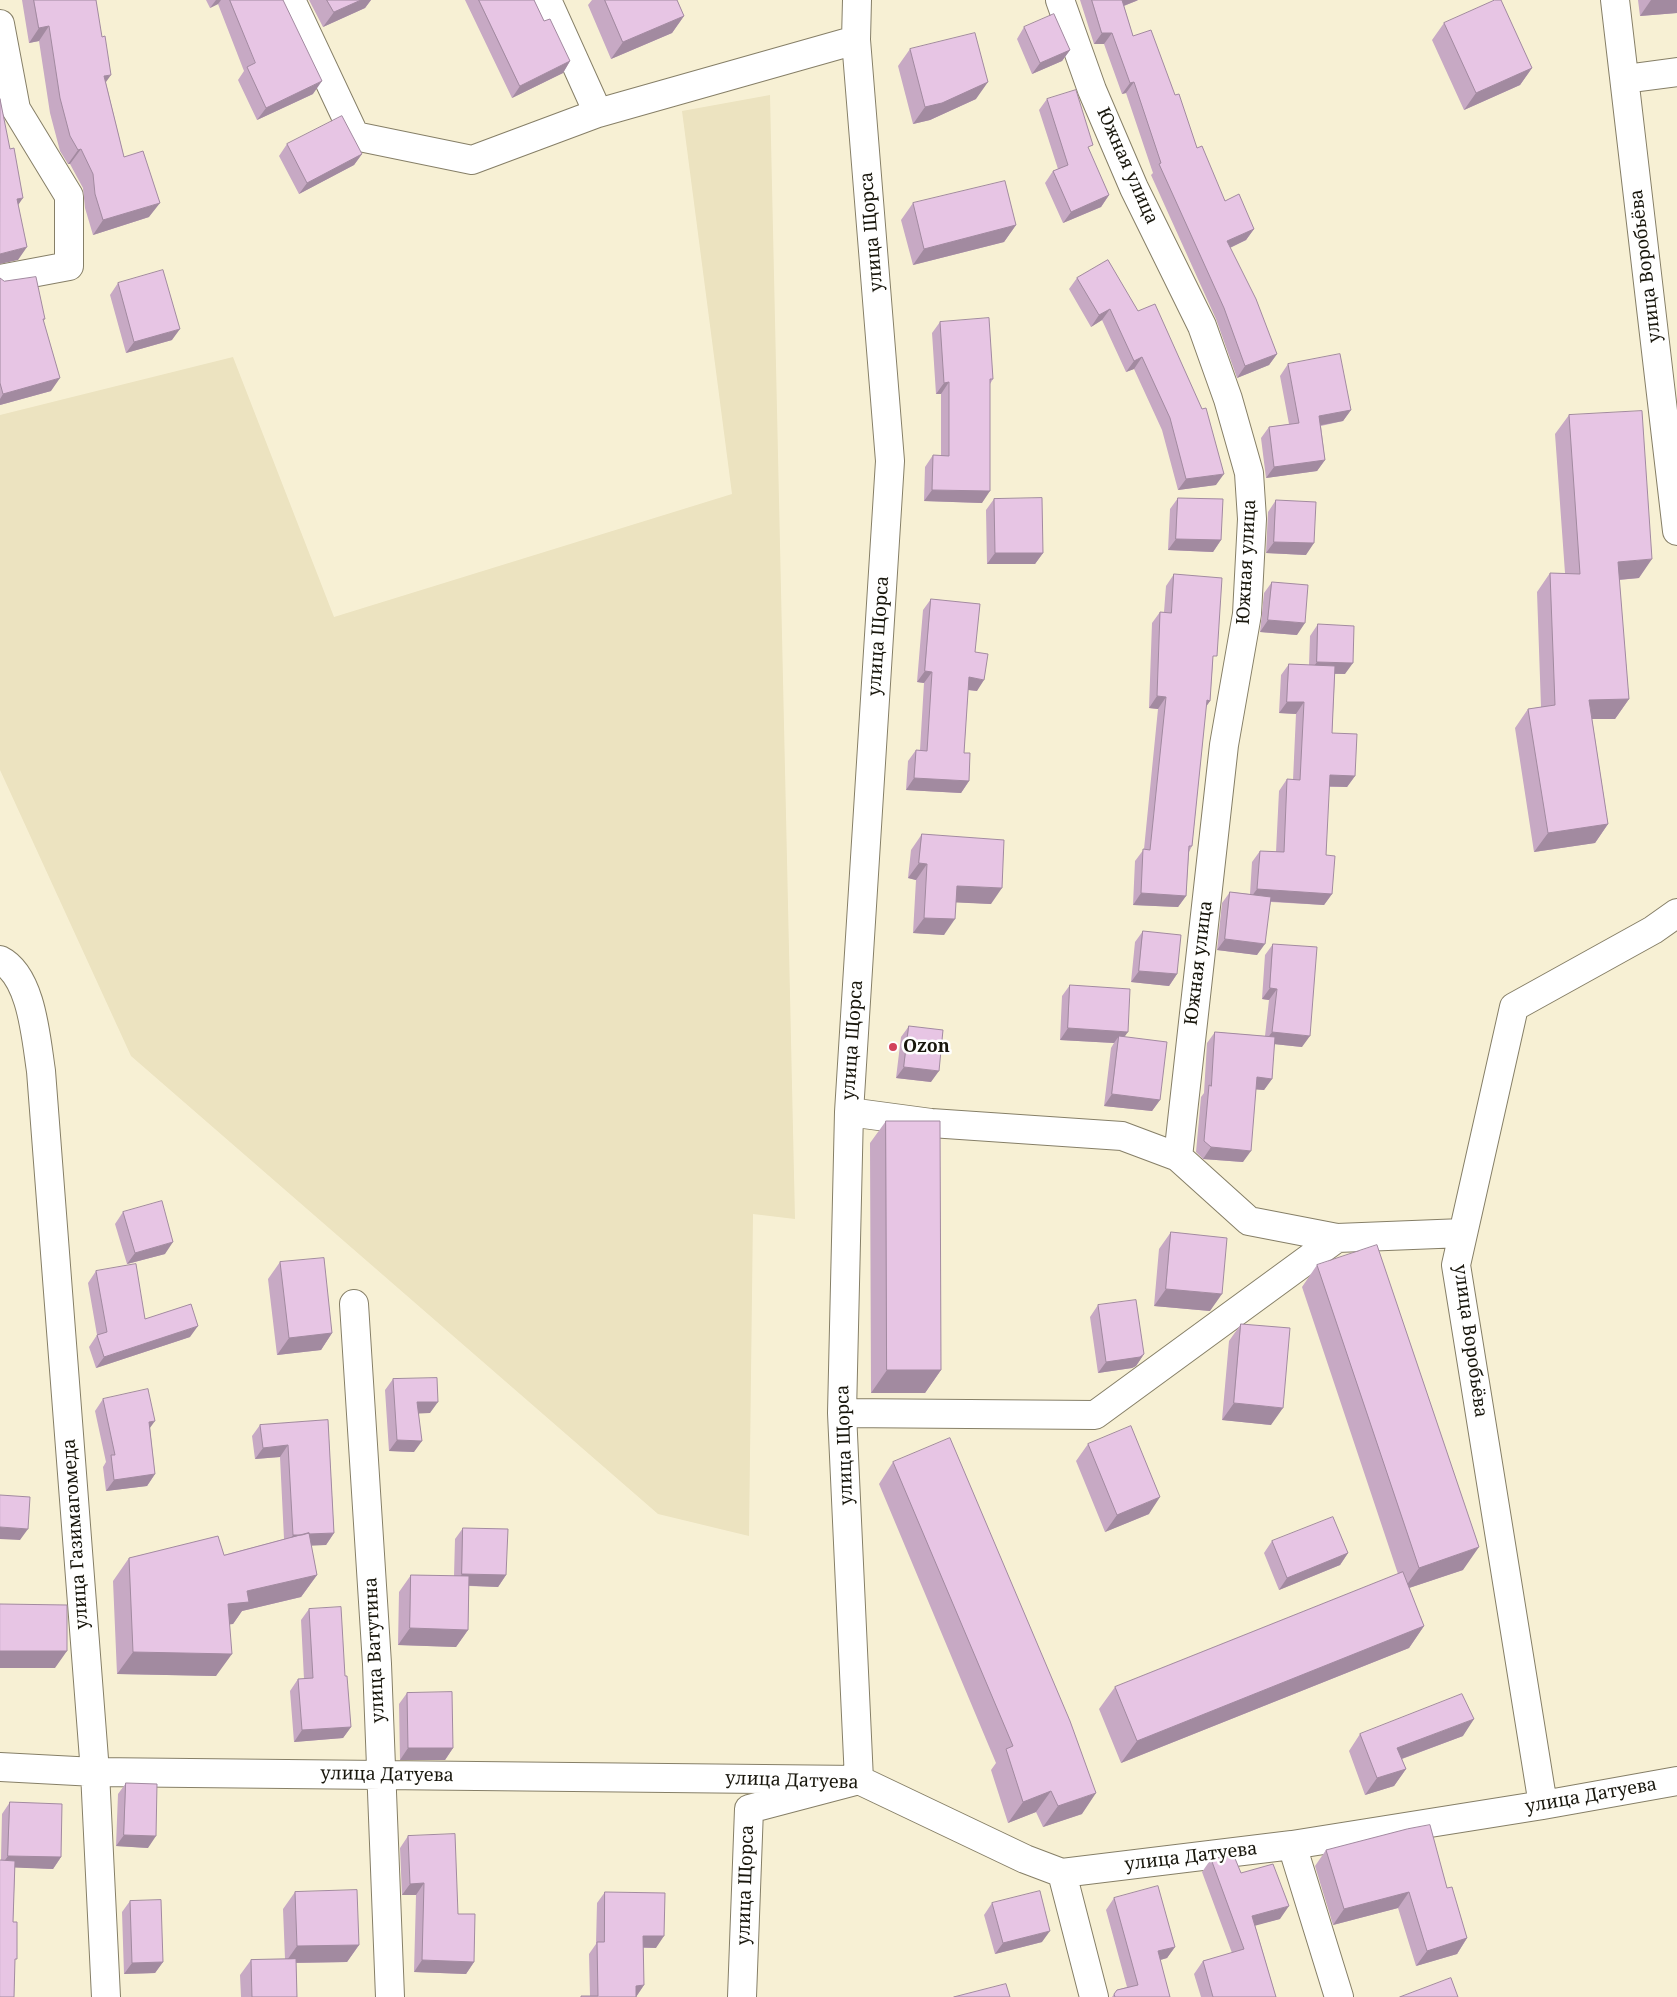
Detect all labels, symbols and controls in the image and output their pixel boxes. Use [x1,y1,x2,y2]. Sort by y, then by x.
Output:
street label: Южная улица [1092,104,1162,228]
street label: улица Щорса [856,171,888,293]
street label: улица Воробьёва [1626,188,1666,344]
street label: Южная улица [1233,499,1261,625]
street label: улица Щорса [864,575,894,697]
street label: Южная улица [1181,899,1217,1027]
street label: улица Щорса [838,979,868,1101]
place label: Ozon [903,1036,950,1058]
marker: Ozon [887,1041,899,1053]
street label: улица Воробьёва [1449,1263,1491,1419]
street label: улица Щорса [832,1384,858,1506]
street label: улица Газимагомеда [59,1438,93,1630]
street label: улица Ватутина [360,1576,390,1724]
street label: улица Датуева [320,1763,454,1787]
street label: улица Датуева [725,1768,859,1794]
street label: улица Датуева [1523,1774,1659,1818]
street label: улица Щорса [733,1824,759,1946]
street label: улица Датуева [1123,1838,1259,1876]

